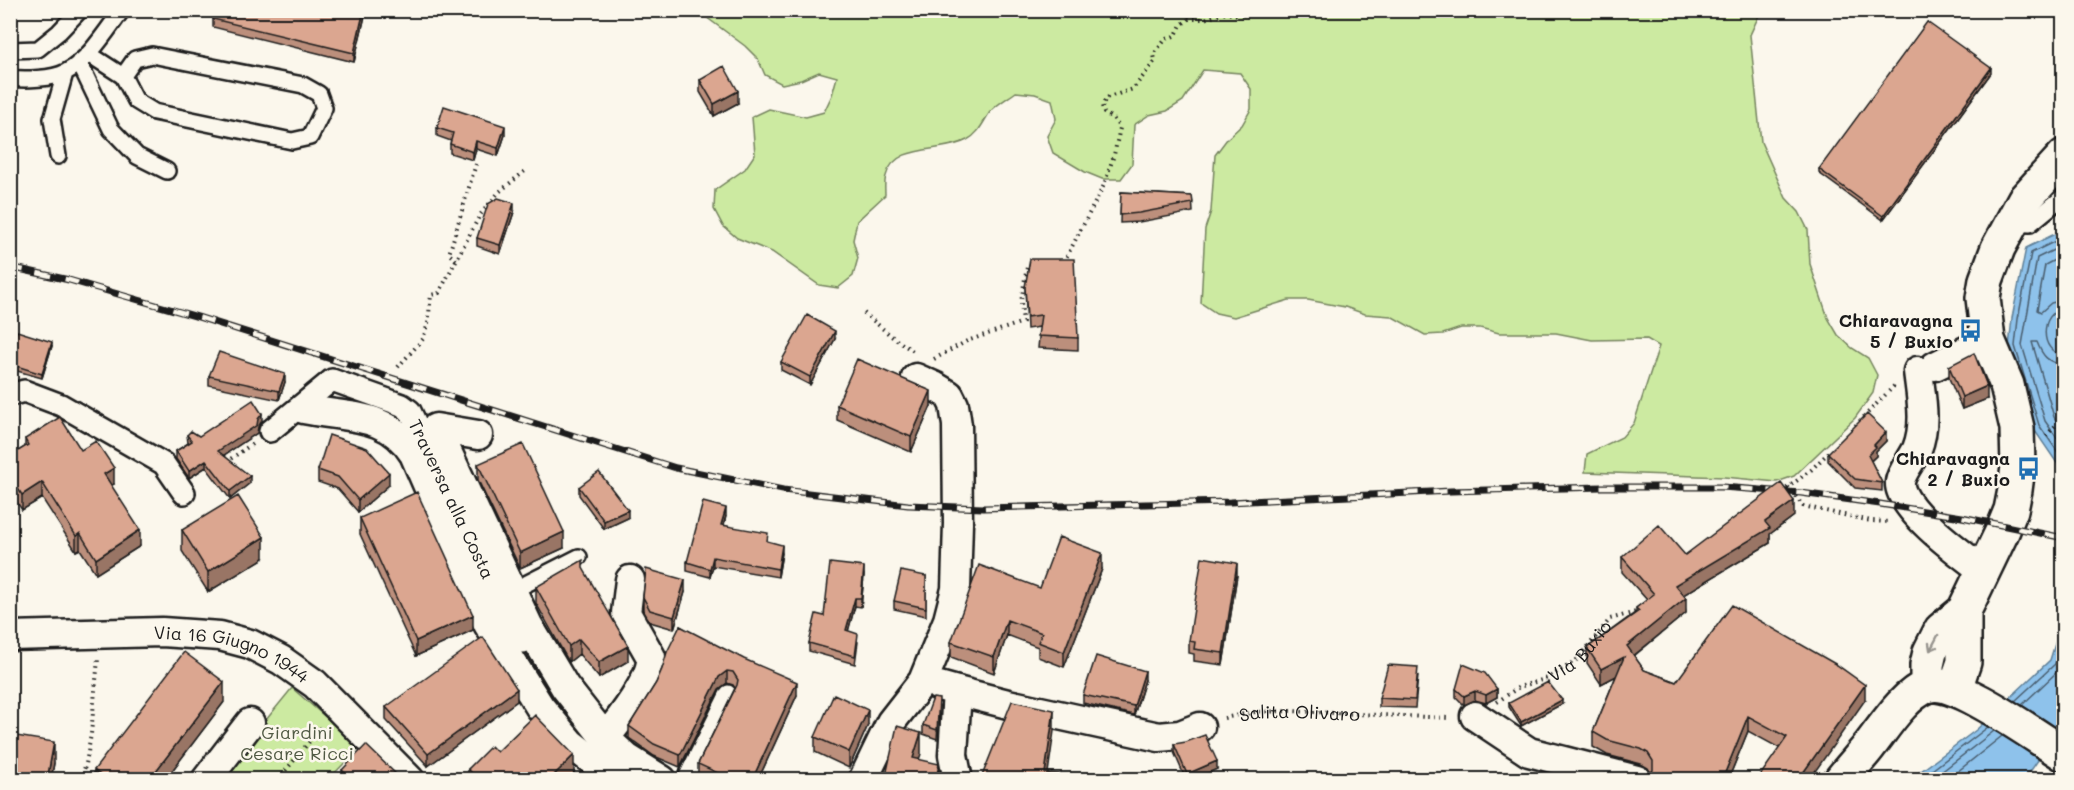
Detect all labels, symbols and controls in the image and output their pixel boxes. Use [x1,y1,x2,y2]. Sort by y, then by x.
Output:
place label: Chiaravagna 5 / Buxio [1839,308,1953,353]
bus stop icon: Chiaravagna 5 / Buxio [1958,317,1984,343]
street label: Traversa alla Costa [404,415,501,583]
place label: Chiaravagna 2 / Buxio [1896,446,2010,491]
bus stop icon: Chiaravagna 2 / Buxio [2015,455,2041,481]
street label: Via Buxio [1543,615,1617,687]
street label: Via 16 Giugno 1944 [154,620,314,688]
one-way arrow [1928,634,1940,651]
street label: Salita Olivaro [1237,699,1361,727]
park label: Giardini Cesare Ricci [240,720,354,765]

